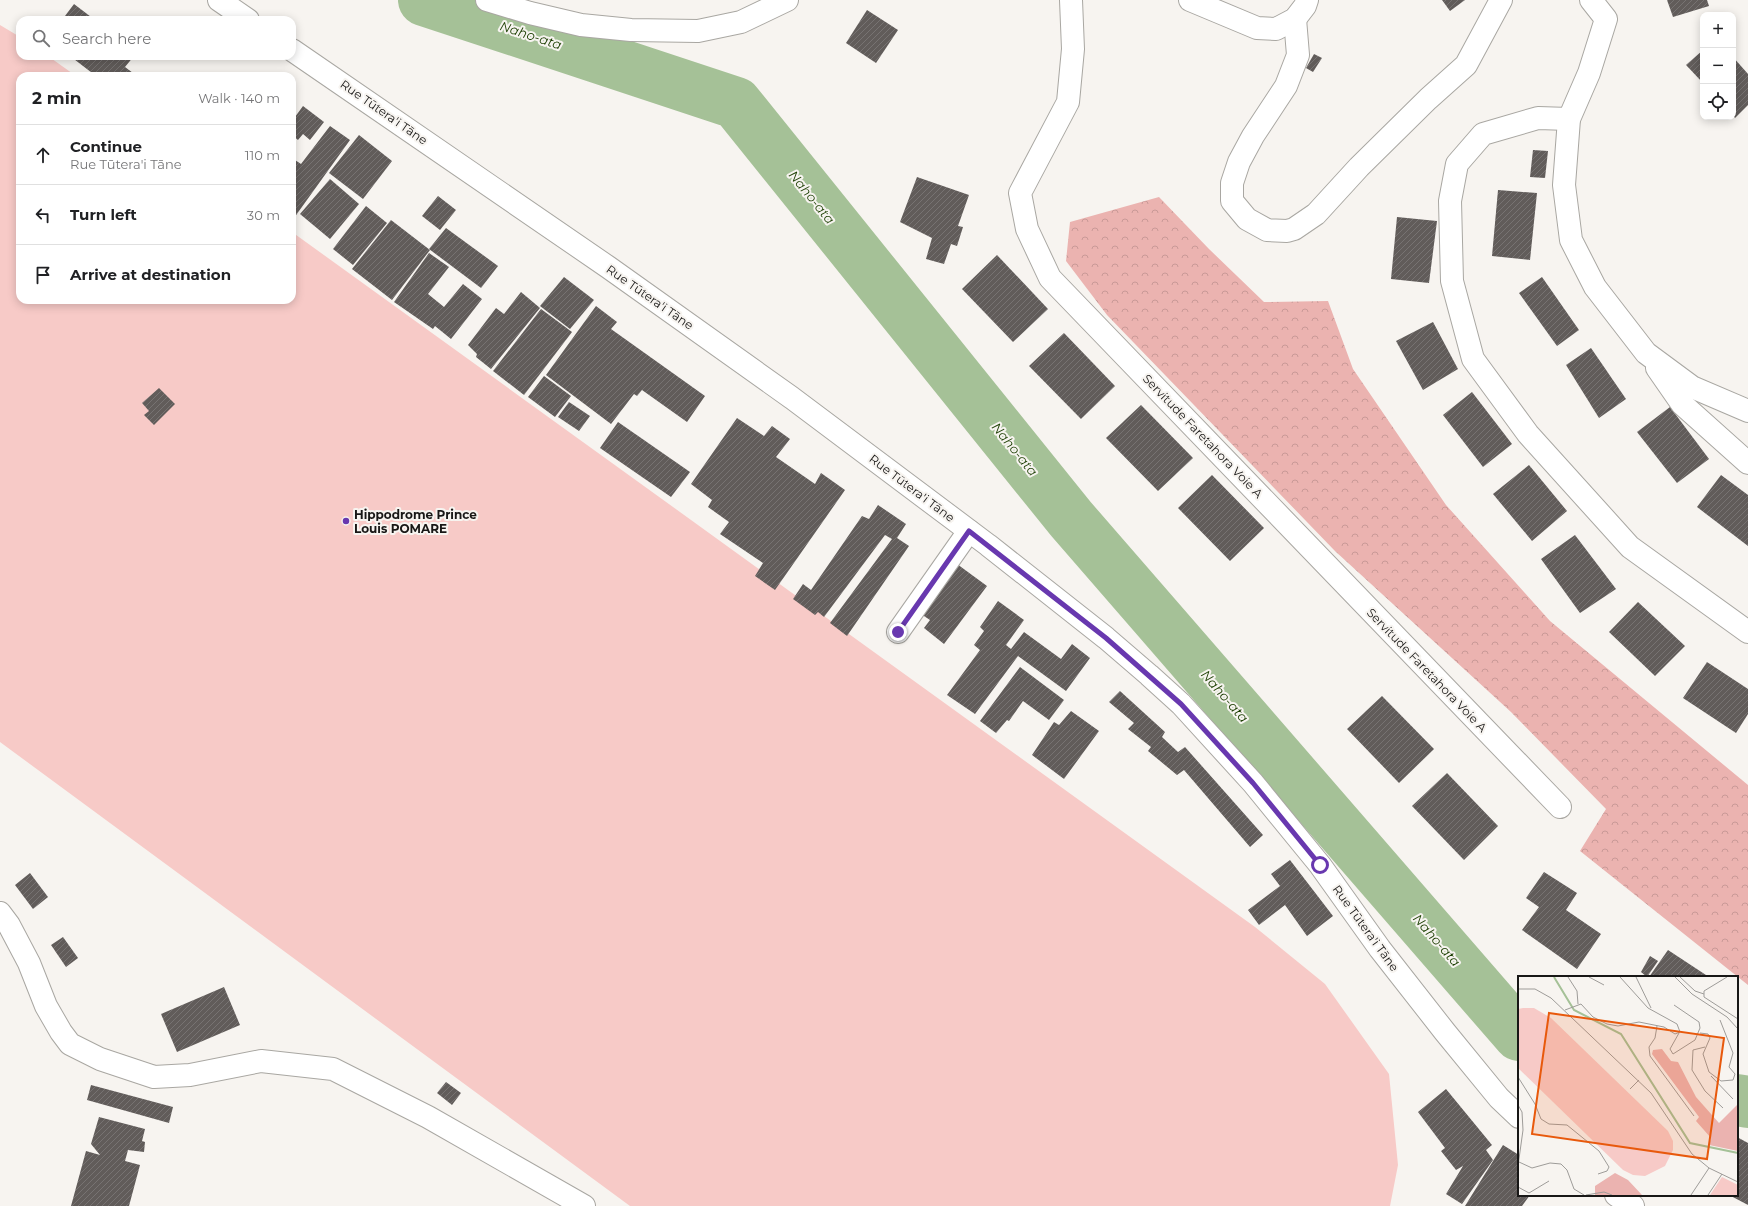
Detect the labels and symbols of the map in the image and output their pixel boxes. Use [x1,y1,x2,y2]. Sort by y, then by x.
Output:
water label: Naho-ata [498,17,564,53]
street label: Rue Tūtera'i Tāne [338,76,430,148]
water label: Naho-ata [786,167,839,227]
street label: Rue Tūtera'i Tāne [604,261,696,333]
street label: Servitude Faretahora Voie A [1140,371,1266,501]
water label: Naho-ata [989,419,1042,479]
street label: Rue Tūtera'i Tāne [866,451,958,525]
place label: Hippodrome Prince Louis POMARE [354,507,477,536]
marker: Hippodrome Prince Louis POMARE [341,516,351,526]
street label: Servitude Faretahora Voie A [1364,605,1490,735]
route end [889,623,907,641]
water label: Naho-ata [1198,667,1252,726]
route start [1311,856,1329,874]
street label: Rue Tūtera'i Tāne [1330,882,1402,974]
water label: Naho-ata [1410,911,1464,970]
inset map [1518,976,1738,1196]

